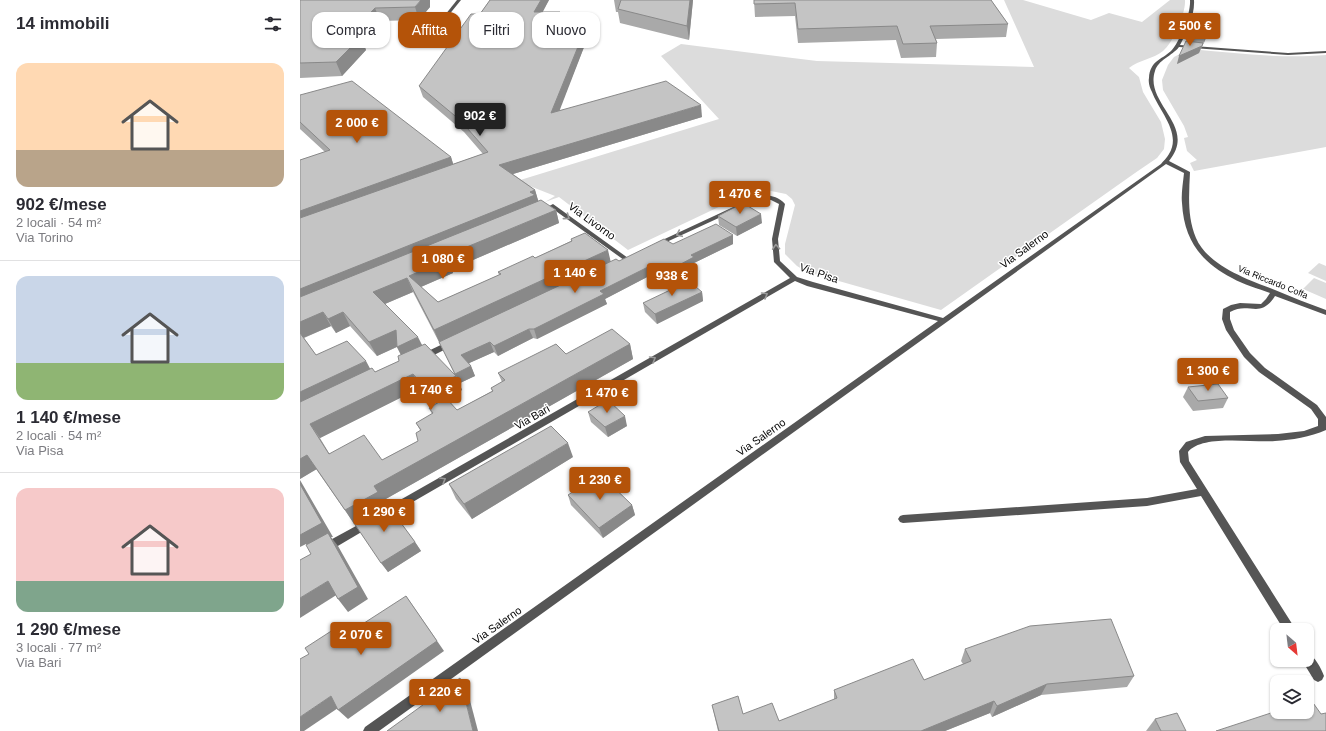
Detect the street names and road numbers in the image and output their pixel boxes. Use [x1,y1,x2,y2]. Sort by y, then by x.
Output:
street label: Via Livorno [566,200,618,242]
street label: Via Salerno [998,227,1050,271]
street label: Via Pisa [798,261,841,285]
street label: Via Riccardo Coffa [1236,263,1310,301]
street label: Via Bari [512,402,552,432]
street label: Via Salerno [734,416,788,458]
street label: Via Salerno [470,604,524,646]

